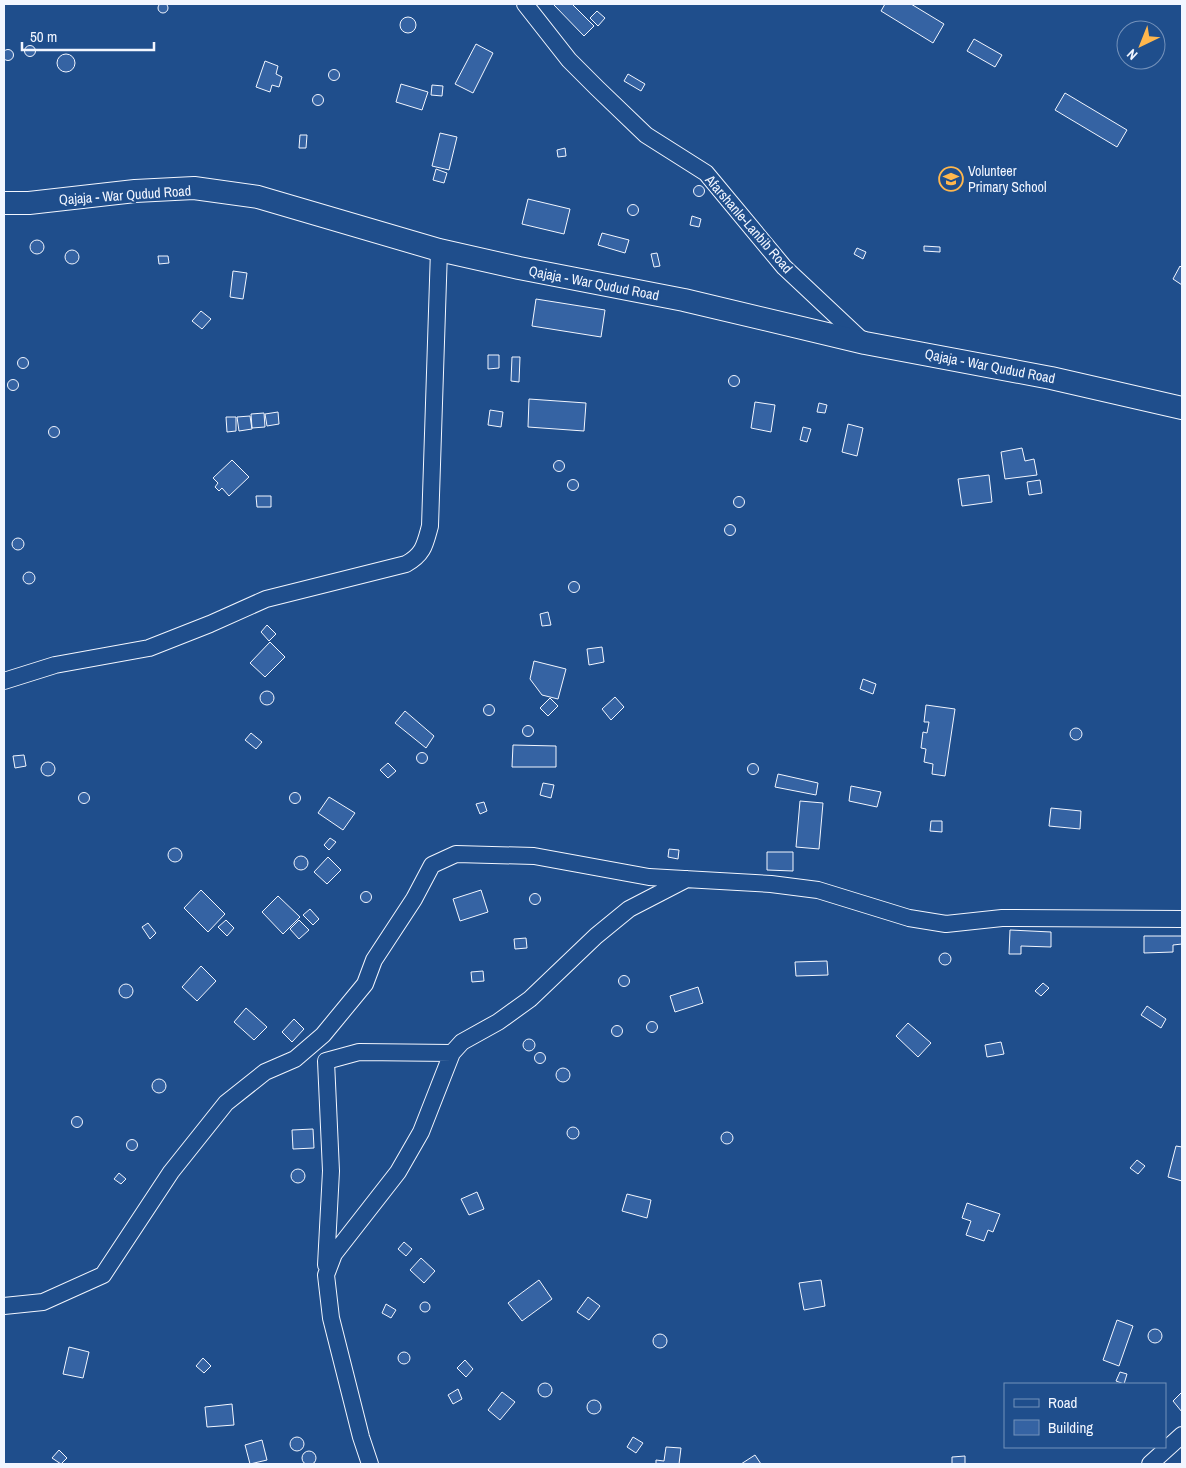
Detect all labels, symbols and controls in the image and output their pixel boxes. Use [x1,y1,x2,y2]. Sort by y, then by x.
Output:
scale bar [22,20,155,52]
north arrow [1116,20,1166,70]
text: 50 m [30,26,57,47]
text: N [1123,45,1141,64]
place label: Volunteer Primary School [968,162,1046,196]
school or university icon: Volunteer Primary School [938,166,964,192]
street label: Afarshanle-Lanbib Road [701,170,797,277]
street label: Qajaja - War Qudud Road [58,181,192,209]
street label: Qajaja - War Qudud Road [527,262,661,304]
street label: Qajaja - War Qudud Road [923,345,1057,387]
legend [1004,1383,1166,1448]
text: Road [1048,1392,1077,1413]
text: Building [1048,1417,1093,1438]

